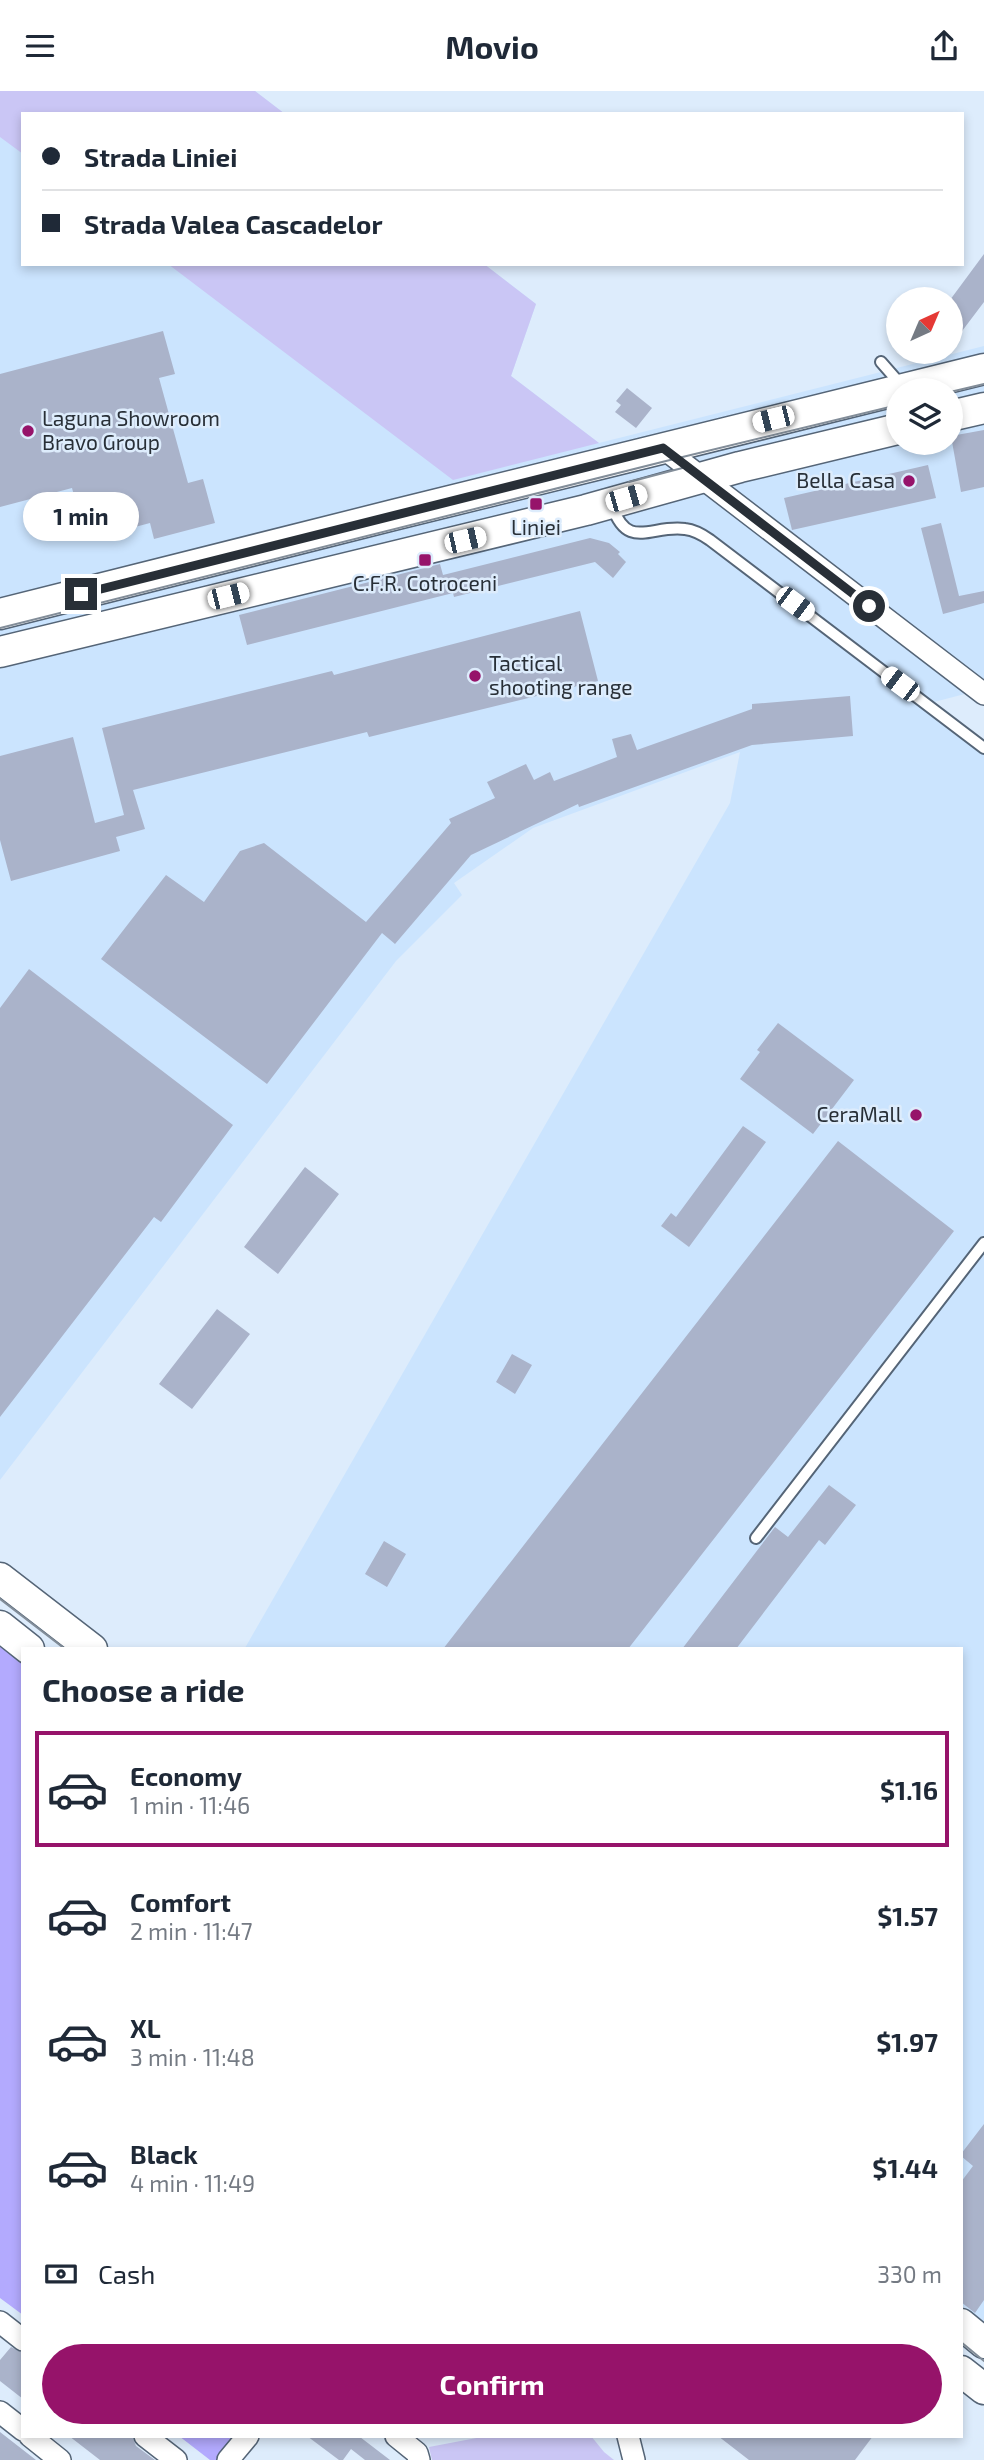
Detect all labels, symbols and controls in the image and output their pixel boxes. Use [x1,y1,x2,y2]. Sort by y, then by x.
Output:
icon: menu [21,27,59,65]
text: Movio [445,27,539,65]
icon: share [925,27,963,65]
text: Strada Liniei [84,141,237,172]
text: Strada Valea Cascadelor [84,208,383,239]
north arrow [886,287,962,364]
map controls [886,287,963,455]
button: layers [886,378,963,455]
car [751,404,796,434]
place label: Laguna Showroom Bravo Group [42,405,220,454]
marker: Laguna Showroom Bravo Group [20,423,36,439]
place label: Bella Casa [796,467,895,492]
marker: Bella Casa [901,473,917,489]
car [603,482,650,514]
callout: 1 min [23,493,139,541]
marker: Liniei [528,496,544,512]
text: 1 min [53,502,109,530]
place label: Liniei [511,514,561,539]
car [443,525,488,555]
marker: C.F.R. Cotroceni [417,552,433,568]
place label: C.F.R. Cotroceni [353,570,497,595]
route end [65,578,97,610]
car [206,581,251,611]
car [772,583,819,625]
route start [853,590,885,622]
place label: Tactical shooting range [489,650,633,699]
car [877,663,924,705]
marker: Tactical shooting range [467,668,483,684]
place label: CeraMall [816,1101,903,1126]
marker: CeraMall [908,1107,924,1123]
text: Choose a ride [42,1670,245,1708]
icon: car [46,1758,109,1821]
text: Economy [130,1760,242,1791]
text: $1.16 [880,1774,938,1805]
text: 1 min · 11:46 [130,1791,250,1819]
icon: car [46,1884,109,1947]
text: Comfort [130,1886,231,1917]
text: $1.57 [877,1900,938,1931]
text: 2 min · 11:47 [130,1917,253,1945]
icon: car [46,2010,109,2073]
text: XL [130,2012,161,2043]
text: $1.97 [876,2026,938,2057]
text: 3 min · 11:48 [130,2043,255,2071]
icon: car [46,2136,109,2199]
text: Black [130,2138,198,2169]
text: $1.44 [872,2152,938,2183]
text: 4 min · 11:49 [130,2169,255,2197]
icon: cash [42,2255,80,2293]
text: Cash [98,2258,155,2289]
text: 330 m [877,2260,942,2288]
button: Confirm [42,2344,942,2424]

